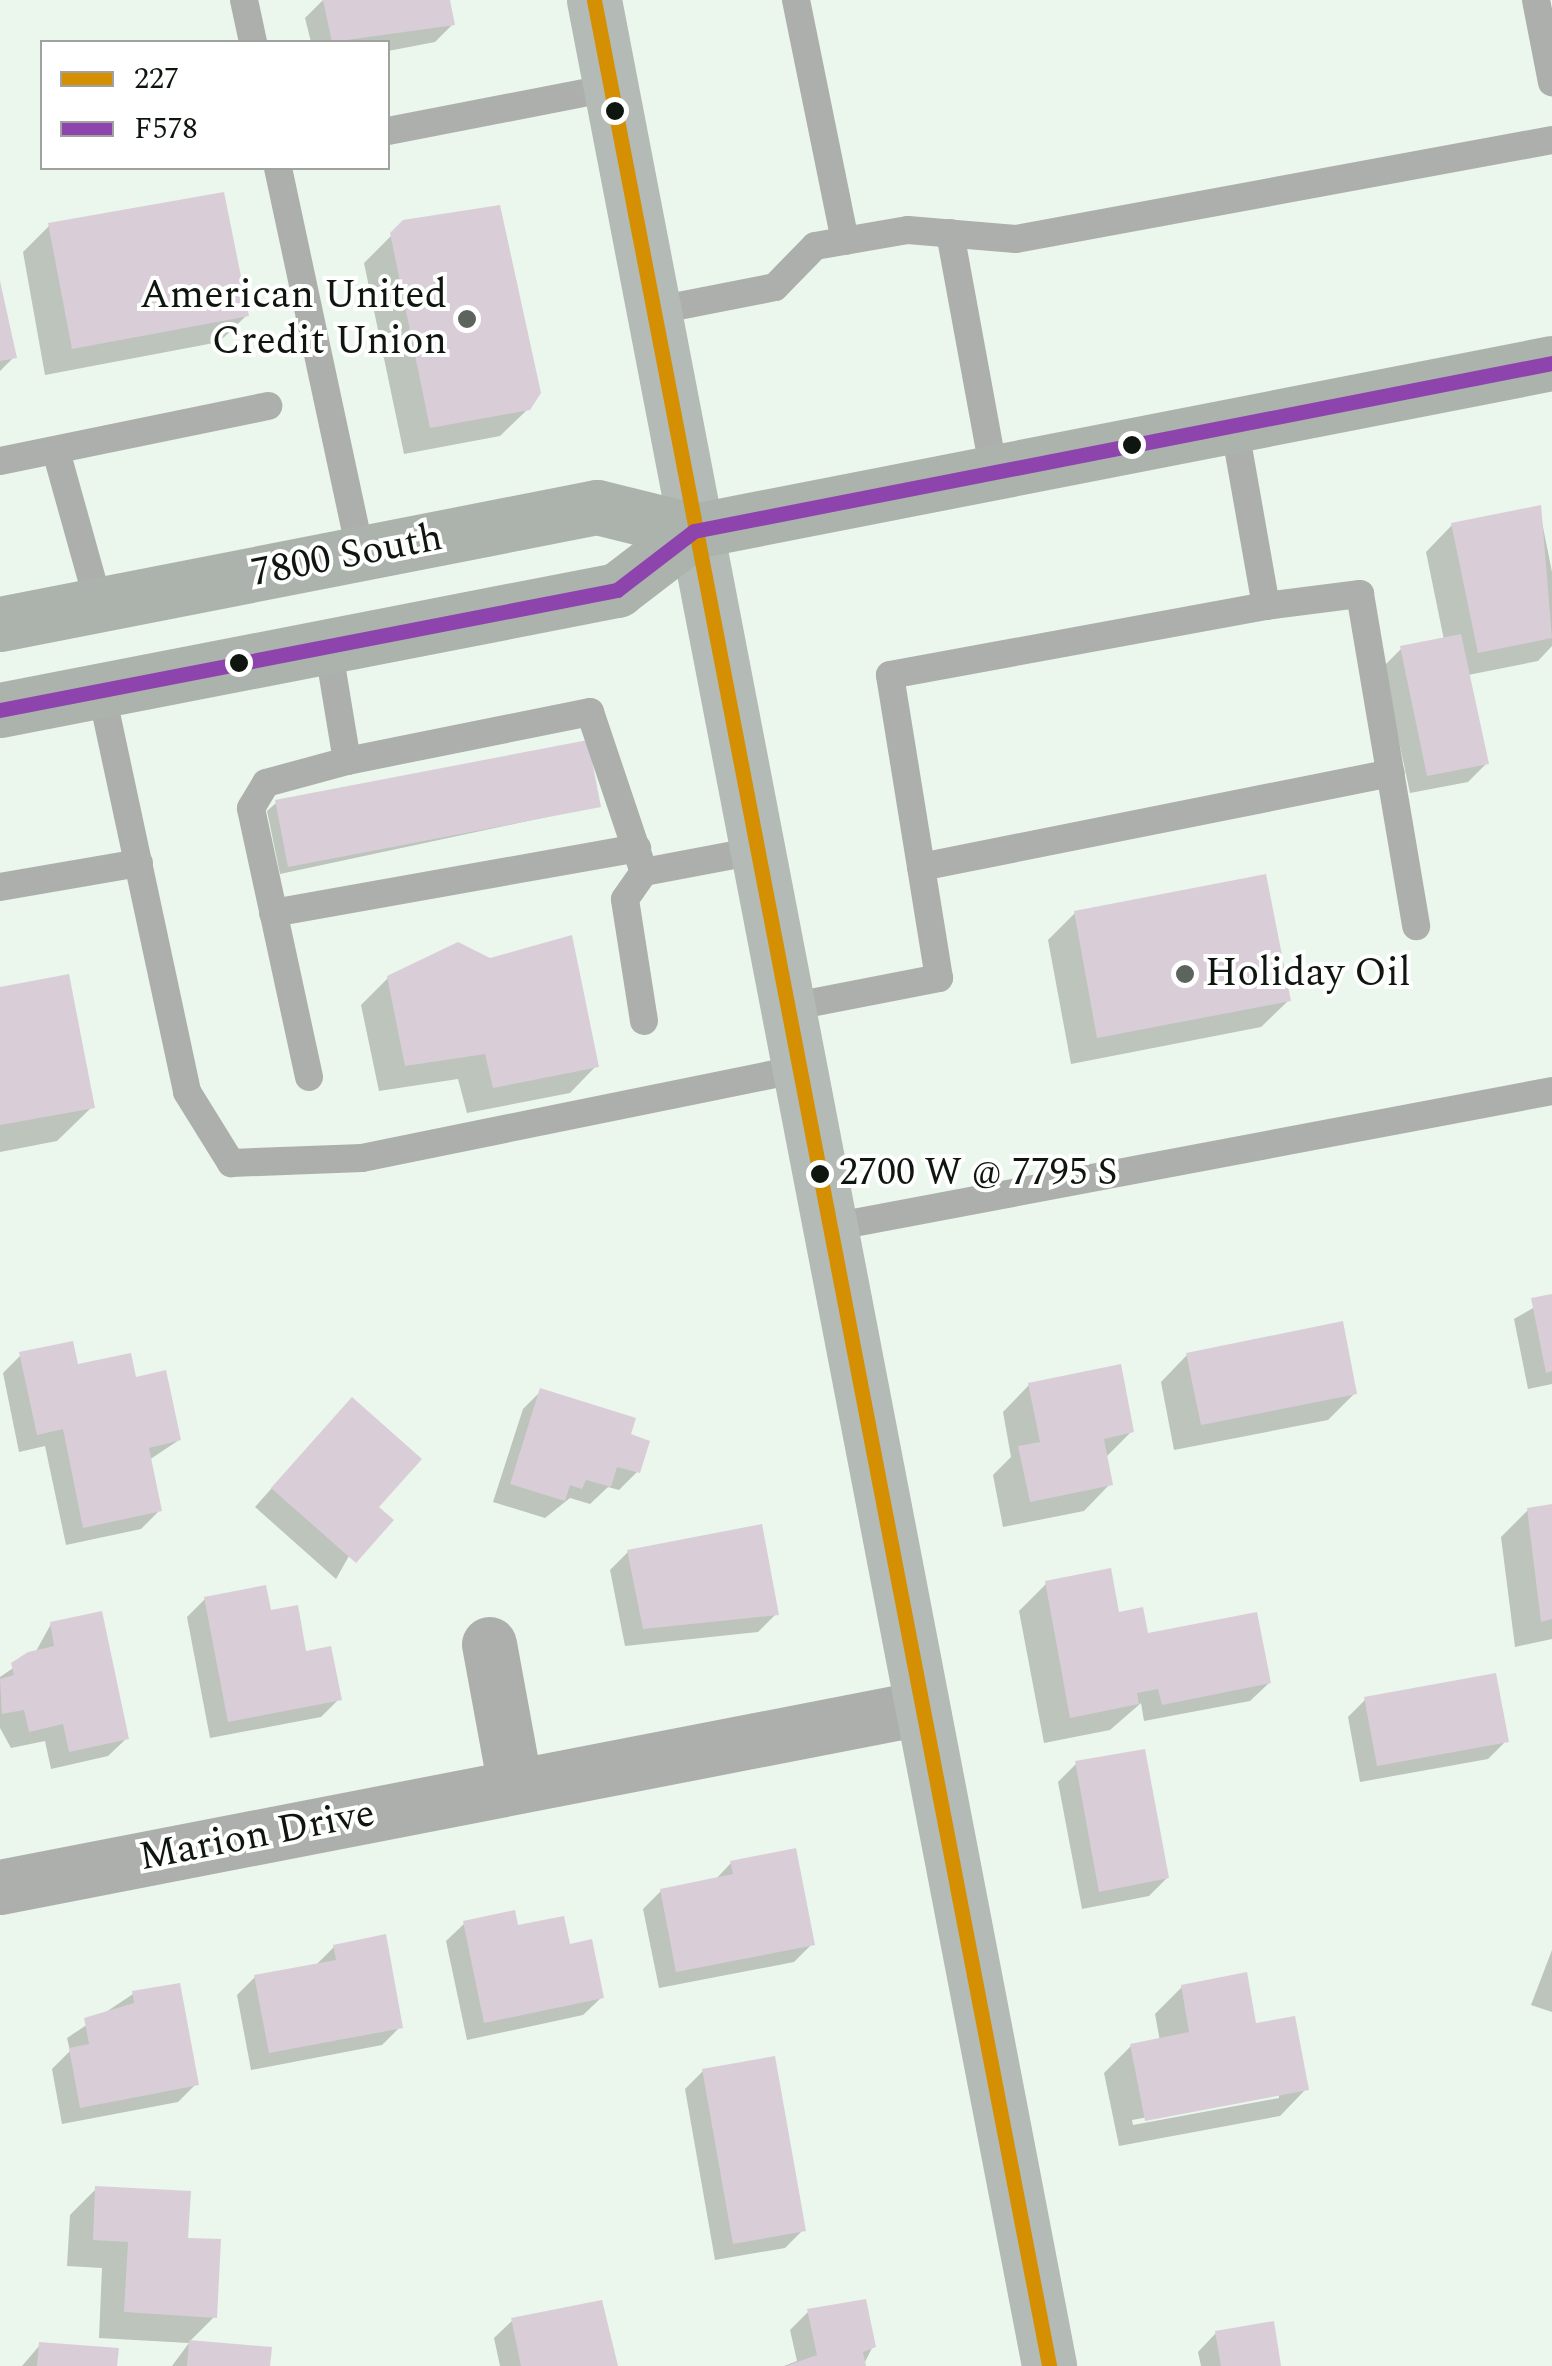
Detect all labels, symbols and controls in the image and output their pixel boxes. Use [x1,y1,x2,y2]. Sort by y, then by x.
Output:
legend [40,40,390,170]
text: 227 [134,56,179,102]
unlabelled marker [605,101,625,121]
text: F578 [134,106,197,152]
place label: American United Credit Union [140,272,447,366]
marker: American United Credit Union [456,308,478,330]
unlabelled marker [1122,435,1142,455]
street label: 7800 South [247,514,447,598]
unlabelled marker [229,653,249,673]
place label: Holiday Oil [1205,950,1411,998]
marker: Holiday Oil [1174,963,1196,985]
place label: 2700 W @ 7795 S [839,1151,1117,1197]
marker: 2700 W @ 7795 S [810,1164,830,1184]
street label: Marion Drive [135,1790,379,1882]

